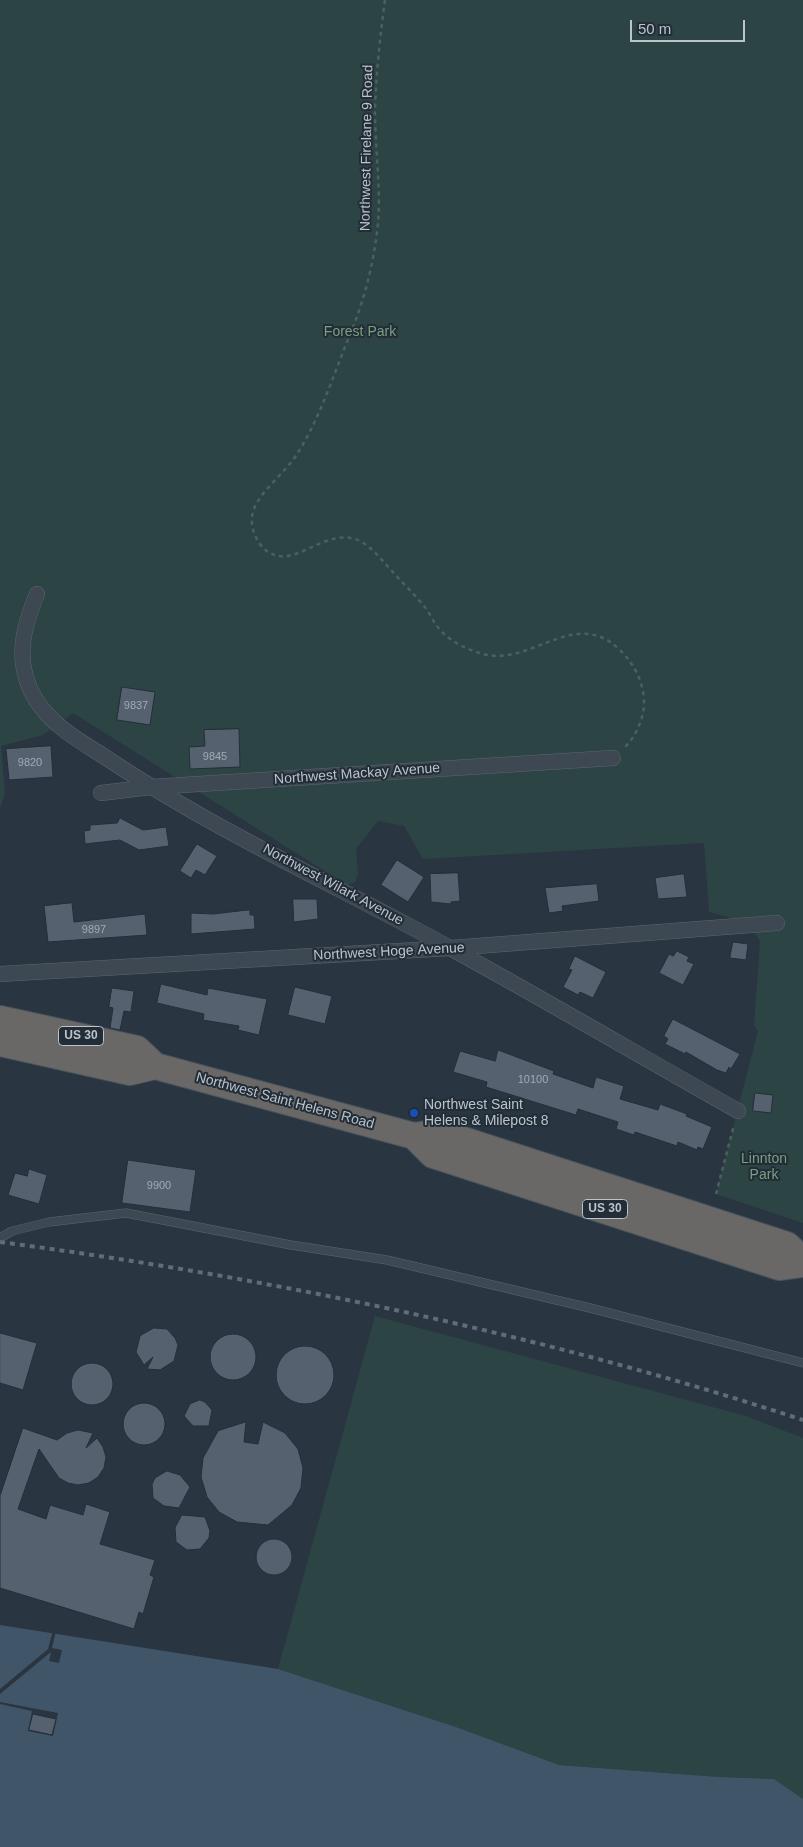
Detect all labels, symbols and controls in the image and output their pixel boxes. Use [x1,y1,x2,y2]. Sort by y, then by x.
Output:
scale bar [633,10,748,42]
text: 50 m [638,20,671,37]
street label: Northwest Firelane 9 Road [357,65,377,231]
park label: Forest Park [324,324,396,340]
house number: 9837 [124,699,148,713]
house number: 9845 [203,750,227,764]
house number: 9820 [18,756,42,770]
street label: Northwest Mackay Avenue [273,760,441,788]
street label: Northwest Wilark Avenue [260,841,406,929]
house number: 9897 [82,923,106,937]
street label: Northwest Hoge Avenue [313,940,465,964]
road number: US 30 [58,1026,104,1046]
street label: Northwest Saint Helens Road [194,1069,376,1133]
house number: 10100 [518,1073,548,1087]
place label: Northwest Saint Helens & Milepost 8 [424,1097,549,1130]
marker: Northwest Saint Helens & Milepost 8 [408,1107,420,1119]
park label: Linnton Park [741,1151,787,1184]
house number: 9900 [147,1179,171,1193]
road number: US 30 [582,1200,628,1218]

